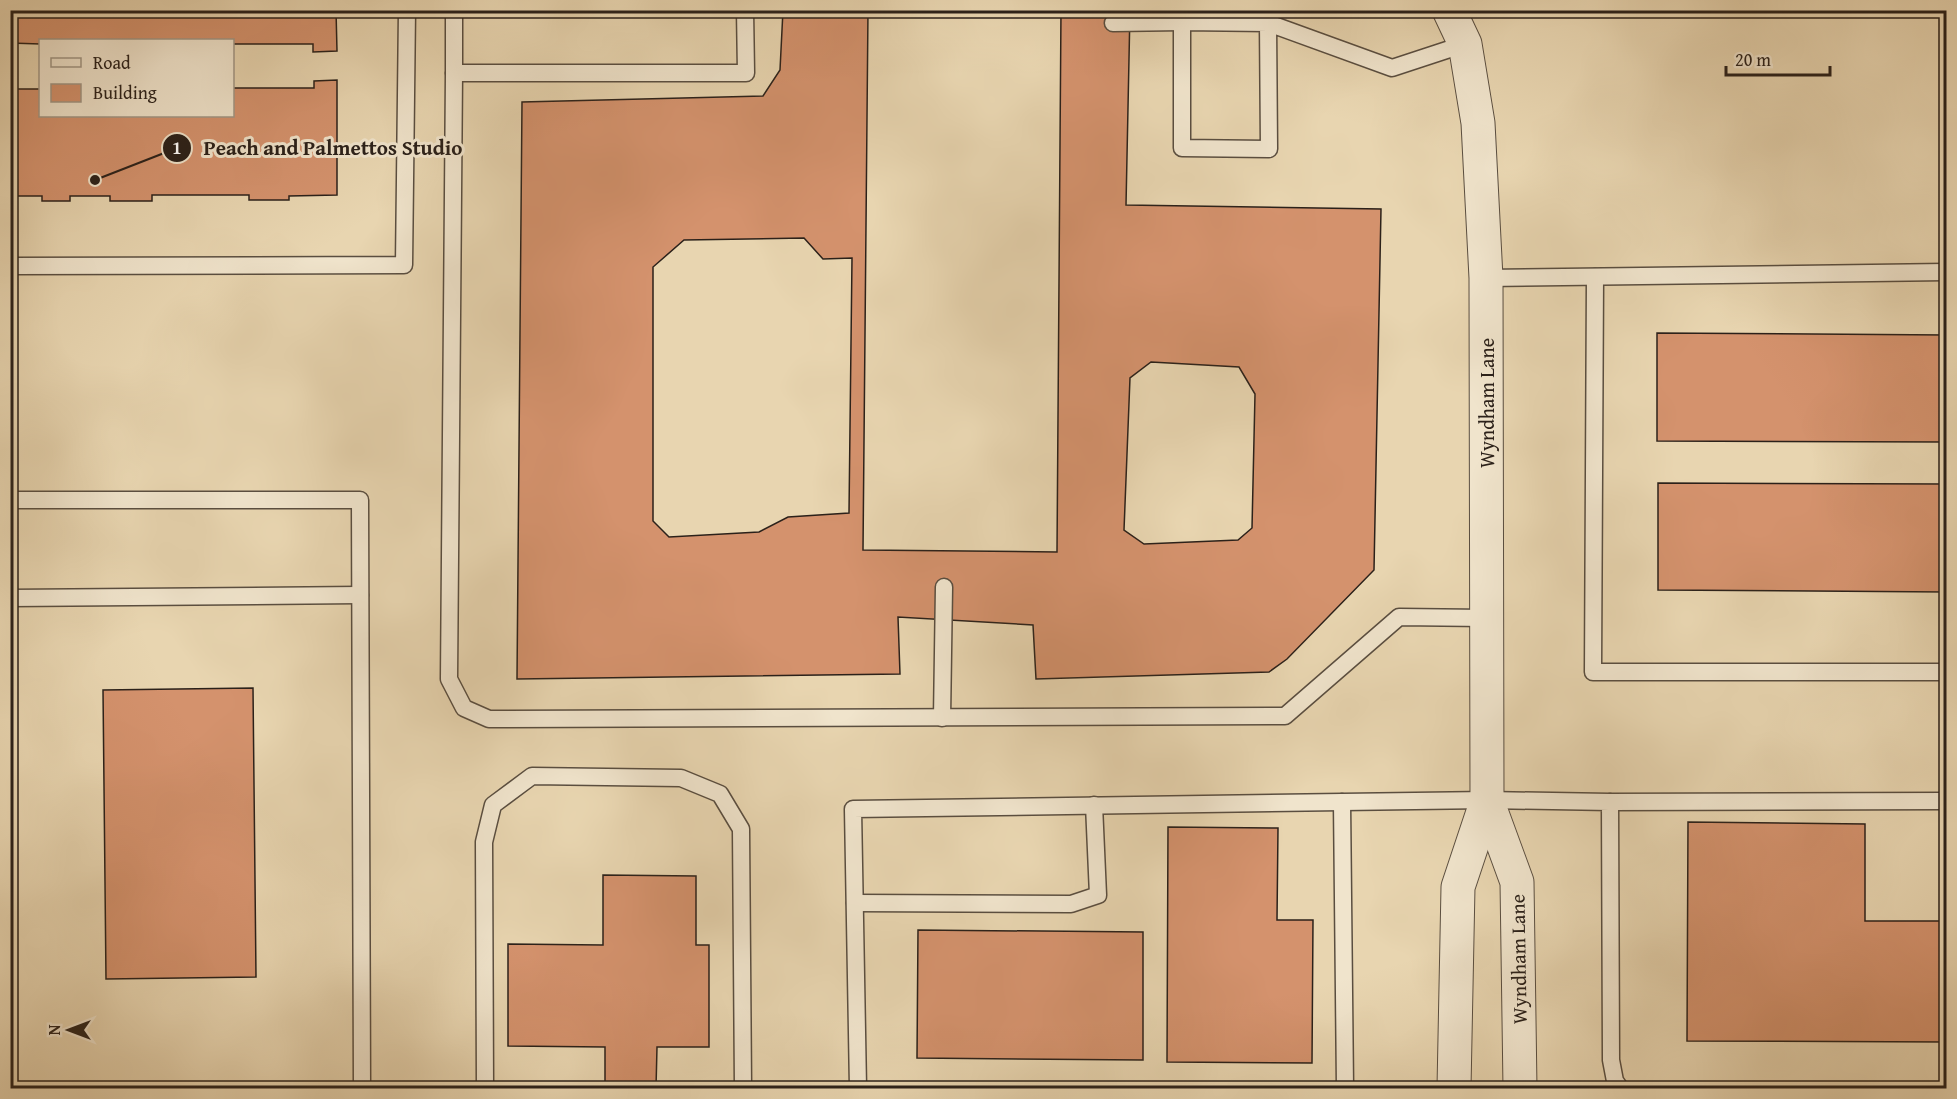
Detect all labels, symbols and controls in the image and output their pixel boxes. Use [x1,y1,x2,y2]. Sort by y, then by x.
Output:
legend [39,39,234,117]
scale bar [1726,39,1830,77]
text: 20 m [1735,46,1771,73]
text: Road [93,49,131,76]
text: Building [93,79,157,106]
callout: Peach and Palmettos Studio [162,129,475,168]
text: Peach and Palmettos Studio [204,132,462,163]
text: 1 [172,134,182,161]
street label: Wyndham Lane [1472,338,1501,468]
street label: Wyndham Lane [1502,894,1534,1024]
north arrow [39,1000,99,1060]
text: N [42,1024,66,1035]

